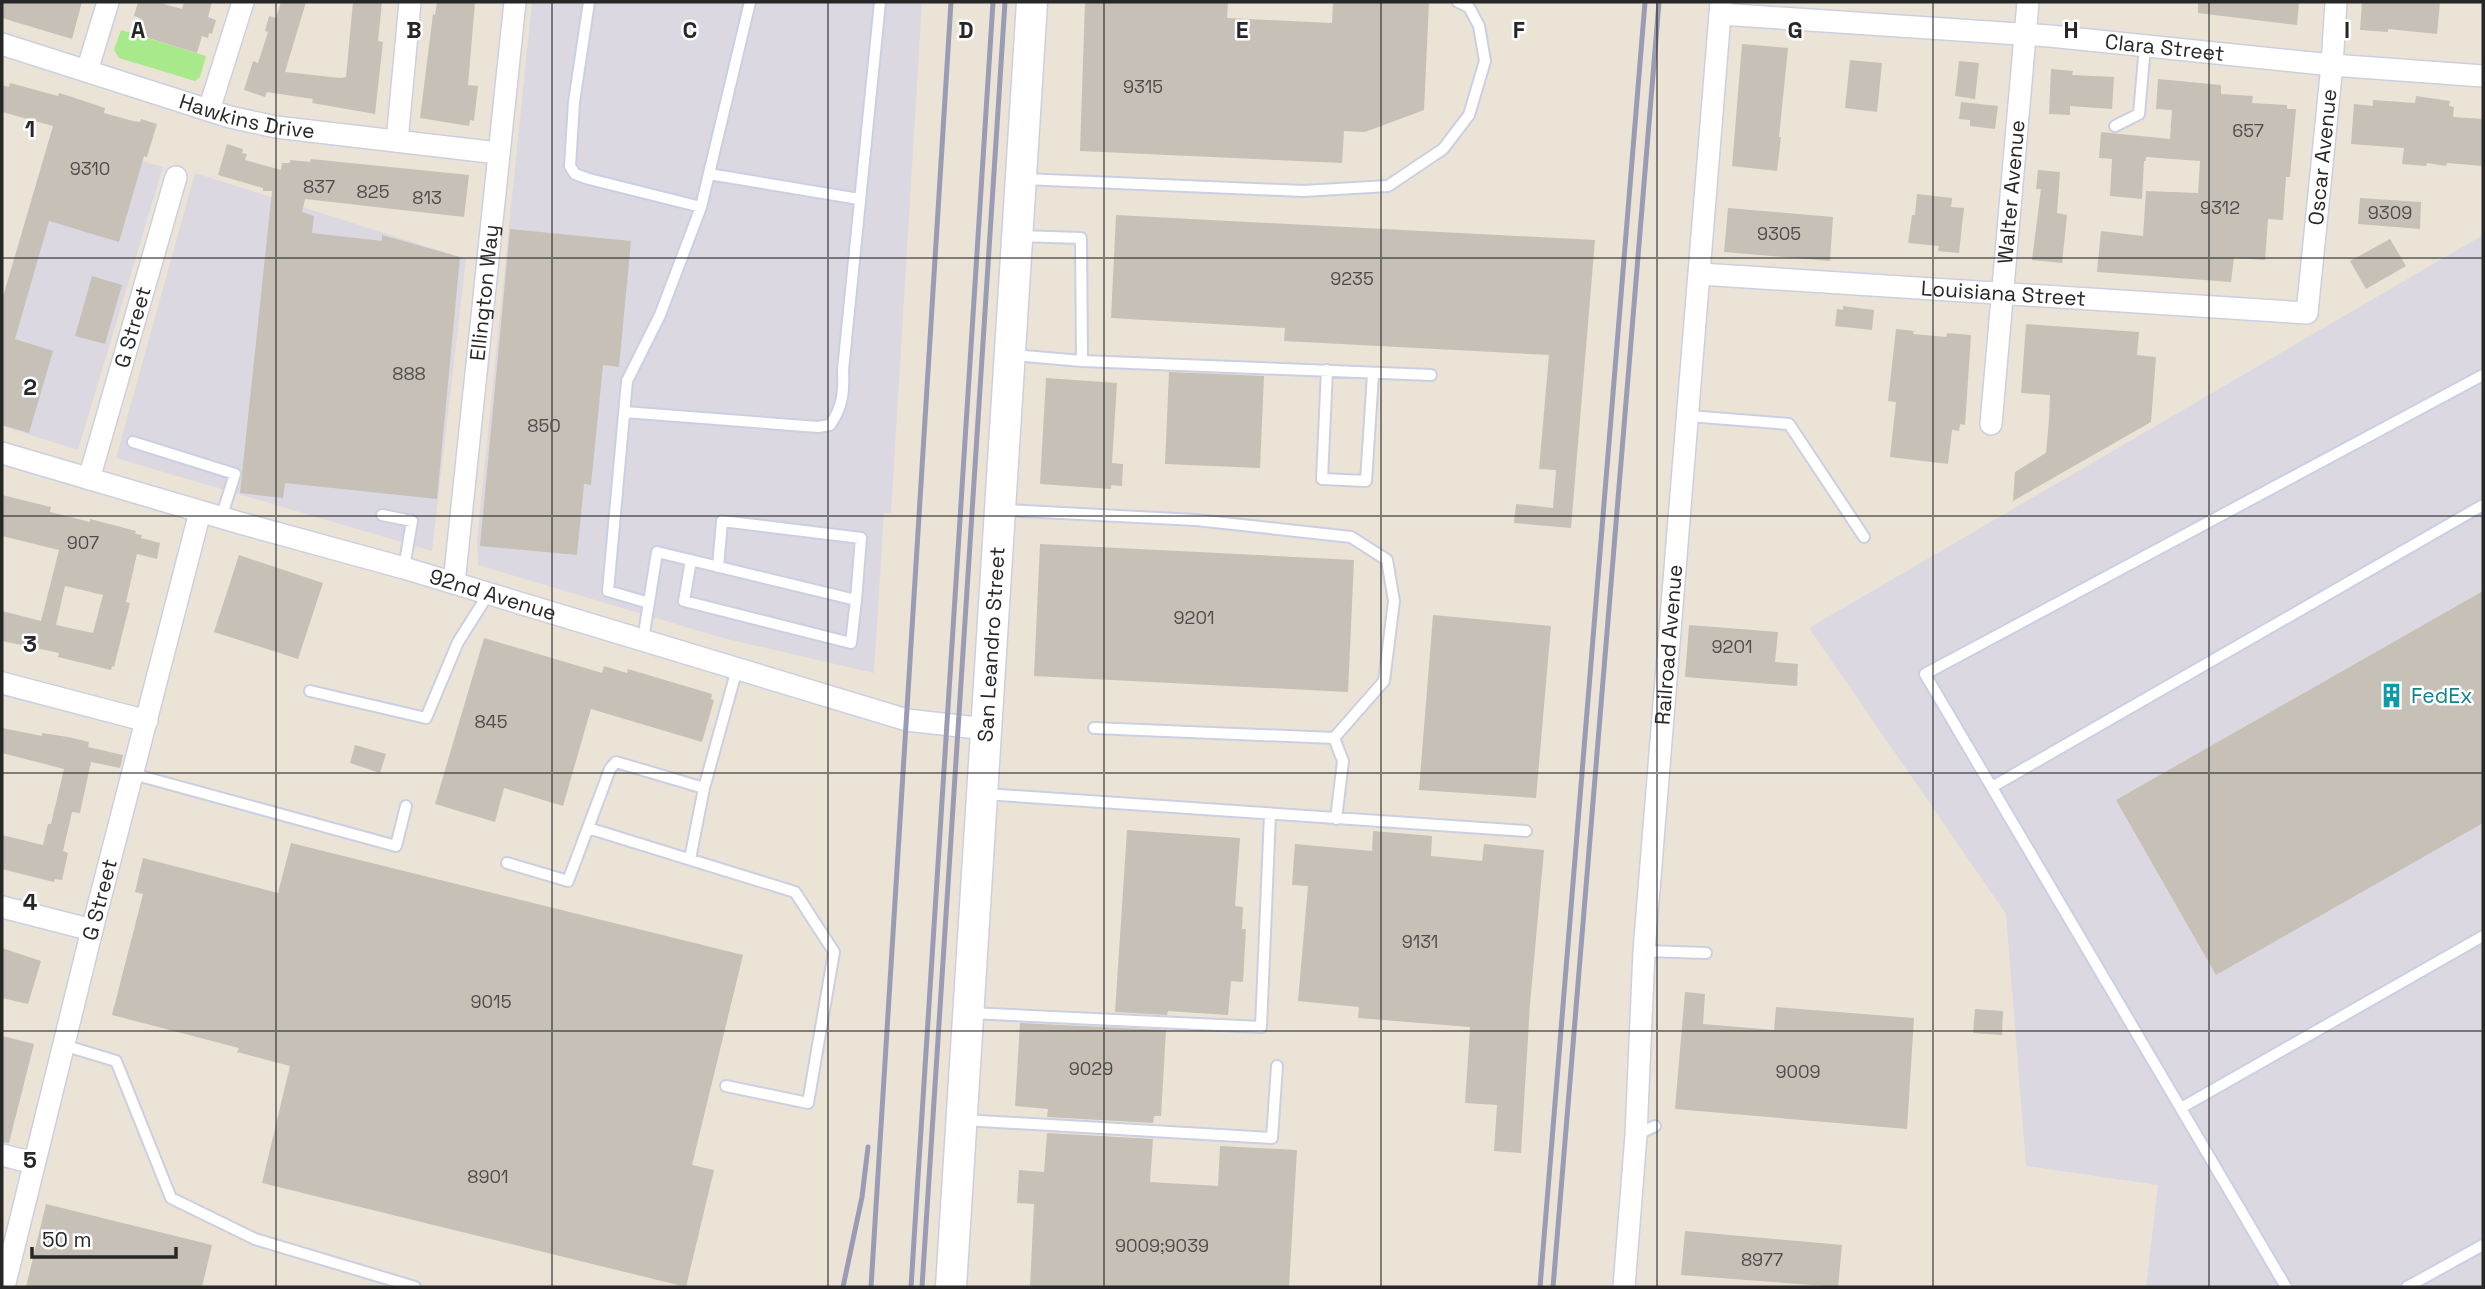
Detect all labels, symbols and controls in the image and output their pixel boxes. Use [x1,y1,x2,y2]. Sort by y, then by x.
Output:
text: A [131,15,146,45]
text: B [406,15,422,45]
text: C [683,15,697,45]
text: D [958,15,974,45]
text: E [1236,15,1248,45]
text: F [1513,15,1525,45]
text: G [1787,15,1803,45]
text: H [2063,15,2079,45]
text: I [2344,15,2350,45]
street label: Clara Street [2104,28,2226,67]
house number: 9315 [1123,75,1163,98]
street label: Oscar Avenue [2302,87,2343,227]
street label: Hawkins Drive [176,88,316,144]
text: 1 [25,114,35,144]
street label: Walter Avenue [1991,119,2031,265]
house number: 657 [2232,119,2264,142]
house number: 9310 [70,157,110,180]
house number: 837 [303,175,335,198]
house number: 825 [357,180,389,203]
house number: 813 [412,186,442,209]
house number: 9312 [2200,196,2240,219]
house number: 9309 [2368,201,2412,224]
house number: 9305 [1757,222,1801,245]
street label: Ellington Way [463,223,505,362]
house number: 9235 [1330,267,1374,290]
street label: Louisiana Street [1920,274,2087,312]
street label: G Street [108,283,157,371]
house number: 888 [392,362,426,385]
text: 2 [23,372,37,402]
house number: 850 [527,414,561,437]
house number: 907 [67,531,99,554]
street label: San Leandro Street [971,546,1011,743]
street label: 92nd Avenue [426,562,560,626]
street label: Railroad Avenue [1648,563,1688,726]
house number: 9201 [1174,606,1214,629]
text: 3 [23,629,37,659]
house number: 9201 [1712,635,1752,658]
building icon: FedEx [2377,682,2405,710]
place label: FedEx [2411,682,2472,709]
house number: 845 [474,710,508,733]
street label: G Street [76,856,123,943]
text: 4 [23,887,38,917]
house number: 9131 [1402,930,1438,953]
house number: 9015 [471,990,511,1013]
house number: 9029 [1069,1057,1113,1080]
house number: 9009 [1775,1060,1821,1083]
text: 5 [23,1145,37,1175]
house number: 8901 [467,1165,509,1188]
scale bar [32,1216,175,1260]
text: 50 m [42,1226,92,1253]
house number: 9009;9039 [1115,1234,1209,1257]
house number: 8977 [1741,1248,1783,1271]

